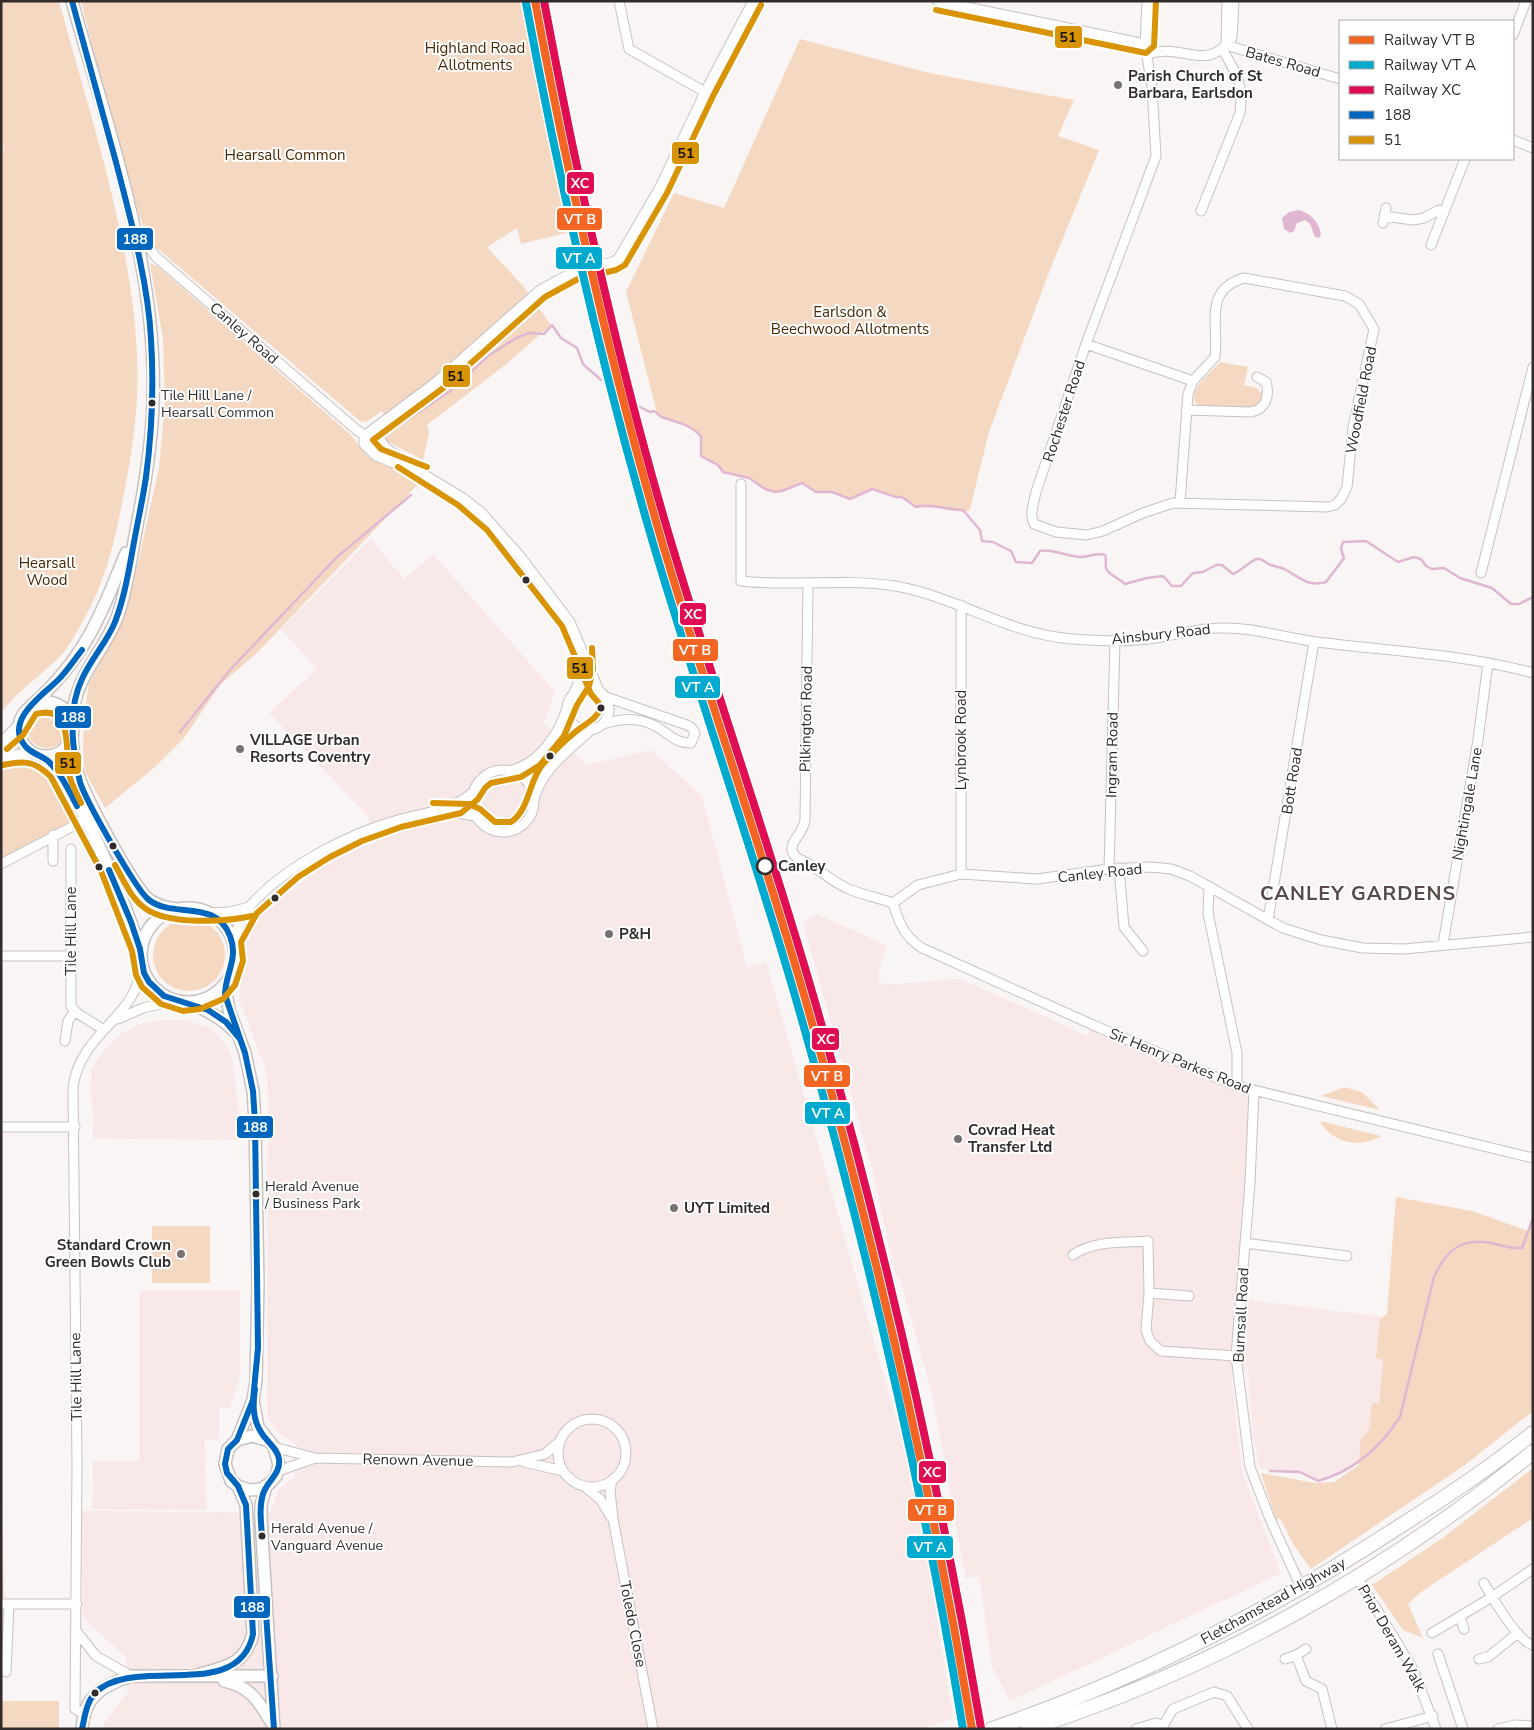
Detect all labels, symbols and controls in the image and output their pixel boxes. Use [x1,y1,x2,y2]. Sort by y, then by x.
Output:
legend [1339,20,1514,160]
line badge: 51 [1054,25,1083,49]
text: 51 [1060,28,1076,47]
text: Railway VT B [1384,30,1475,50]
park label: Highland Road Allotments [425,38,525,75]
street label: Bates Road [1243,42,1323,82]
text: Railway VT A [1384,55,1476,75]
place label: Parish Church of St Barbara, Earlsdon [1128,66,1262,103]
marker: Parish Church of St Barbara, Earlsdon [1112,79,1124,91]
text: Railway XC [1384,80,1461,100]
text: 188 [1384,105,1411,125]
text: 51 [1384,130,1402,150]
line badge: 51 [671,141,700,165]
text: 51 [678,144,694,163]
park label: Hearsall Common [225,145,346,165]
line badge: XC [566,171,595,195]
text: XC [570,174,590,193]
line badge: VT B [556,207,603,231]
text: VT B [563,210,596,229]
line badge: 188 [116,227,154,251]
text: 188 [122,230,148,249]
line badge: VT A [555,246,603,270]
text: VT A [561,249,596,268]
street label: Canley Road [205,298,283,368]
park label: Earlsdon & Beechwood Allotments [771,302,929,339]
street label: Woodfield Road [1341,344,1381,456]
street label: Rochester Road [1038,357,1090,465]
line badge: 51 [442,364,471,388]
text: 51 [448,367,464,386]
place label: Tile Hill Lane / Hearsall Common [161,386,274,422]
marker: Tile Hill Lane / Hearsall Common [147,398,157,408]
park label: Hearsall Wood [19,553,76,590]
unlabelled marker [521,575,531,585]
line badge: XC [679,602,707,626]
text: XC [683,605,703,624]
street label: Ainsbury Road [1110,619,1212,649]
line badge: VT B [672,638,719,662]
text: VT B [678,641,711,660]
line badge: 51 [566,656,594,680]
text: 51 [572,659,588,678]
street label: Pilkington Road [795,666,817,772]
line badge: VT A [674,675,721,699]
text: VT A [680,678,715,697]
street label: Lynbrook Road [951,690,971,790]
unlabelled marker [596,703,606,713]
line badge: 188 [54,705,92,729]
text: 188 [60,708,86,727]
street label: Ingram Road [1101,712,1123,798]
place label: VILLAGE Urban Resorts Coventry [249,730,371,767]
marker: VILLAGE Urban Resorts Coventry [234,743,246,755]
street label: Bott Road [1277,746,1307,816]
street label: Nightingale Lane [1447,746,1487,862]
line badge: 51 [54,751,82,775]
unlabelled marker [545,751,555,761]
text: 51 [60,754,76,773]
unlabelled marker [108,841,118,851]
place label: Canley [778,856,826,876]
marker: Canley [756,857,774,875]
street label: Canley Road [1057,859,1143,887]
unlabelled marker [94,862,104,872]
district label: CANLEY GARDENS [1260,880,1456,907]
street label: Tile Hill Lane [61,887,81,975]
unlabelled marker [270,893,280,903]
place label: P&H [619,924,651,944]
marker: P&H [603,928,615,940]
street label: Sir Henry Parkes Road [1106,1023,1254,1099]
line badge: XC [811,1027,840,1051]
text: XC [816,1030,836,1049]
line badge: VT B [803,1064,851,1088]
text: VT B [810,1067,843,1086]
line badge: VT A [804,1101,851,1125]
text: VT A [810,1104,845,1123]
line badge: 188 [236,1115,274,1139]
text: 188 [242,1118,268,1137]
place label: Covrad Heat Transfer Ltd [968,1120,1055,1157]
marker: Covrad Heat Transfer Ltd [952,1133,964,1145]
place label: Herald Avenue / Business Park [264,1177,361,1213]
marker: Herald Avenue / Business Park [251,1189,261,1199]
place label: UYT Limited [684,1198,770,1218]
marker: UYT Limited [668,1202,680,1214]
place label: Standard Crown Green Bowls Club [45,1235,171,1272]
marker: Standard Crown Green Bowls Club [175,1248,187,1260]
street label: Burnsall Road [1229,1267,1253,1363]
street label: Tile Hill Lane [65,1332,87,1422]
street label: Renown Avenue [363,1449,473,1471]
line badge: XC [918,1460,947,1484]
text: XC [922,1463,942,1482]
line badge: VT B [907,1498,955,1522]
text: VT B [914,1501,947,1520]
place label: Herald Avenue / Vanguard Avenue [270,1519,383,1555]
marker: Herald Avenue / Vanguard Avenue [257,1531,267,1541]
line badge: VT A [906,1535,954,1559]
text: VT A [912,1538,947,1557]
street label: Fletchamstead Highway [1197,1553,1349,1649]
street label: Toledo Close [615,1579,651,1669]
street label: Prior Deram Walk [1353,1581,1431,1696]
line badge: 188 [233,1595,271,1619]
text: 188 [239,1598,265,1617]
unlabelled marker [90,1688,100,1698]

